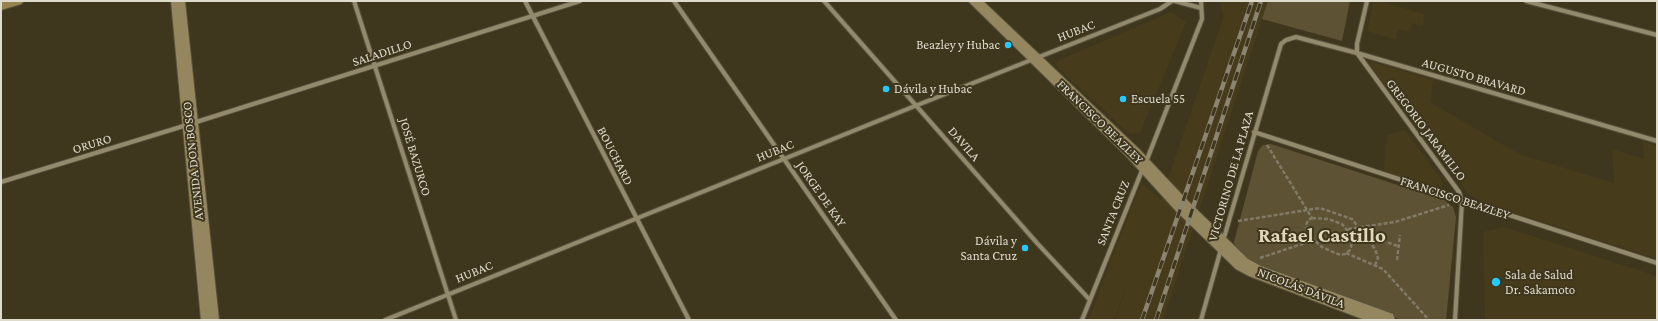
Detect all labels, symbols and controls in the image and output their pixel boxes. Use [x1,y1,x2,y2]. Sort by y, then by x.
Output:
street label: HUBAC [1055,17,1097,45]
street label: SALADILLO [350,36,414,70]
place label: Beazley y Hubac [916,37,1000,53]
marker: Beazley y Hubac [1003,40,1013,50]
street label: AUGUSTO BRAVARD [1420,55,1528,99]
street label: GREGORIO JARAMILLO [1383,76,1469,184]
street label: FRANCISCO BEAZLEY [1054,77,1146,167]
place label: Dávila y Hubac [894,81,972,97]
marker: Dávila y Hubac [881,84,891,94]
place label: Escuela 55 [1131,91,1185,107]
marker: Escuela 55 [1118,94,1128,104]
street label: AVENIDA DON BOSCO [179,101,207,221]
street label: VICTORINO DE LA PLAZA [1205,109,1257,243]
street label: JOSÉ BAZURCO [396,116,434,198]
street label: DAVILA [945,123,983,165]
street label: BOUCHARD [594,124,636,188]
street label: ORURO [71,131,113,157]
street label: HUBAC [754,136,796,166]
street label: JORGE DE KAY [793,158,849,230]
street label: FRANCISCO BEAZLEY [1398,173,1512,223]
street label: SANTA CRUZ [1093,178,1133,248]
district label: Rafael Castillo [1258,223,1386,249]
place label: Dávila y Santa Cruz [961,233,1017,264]
marker: Dávila y Santa Cruz [1020,243,1030,253]
street label: HUBAC [453,257,495,287]
street label: NICOLÁS DÁVILA [1255,264,1347,312]
place label: Sala de Salud Dr. Sakamoto [1505,267,1575,298]
marker: Sala de Salud Dr. Sakamoto [1490,276,1502,288]

